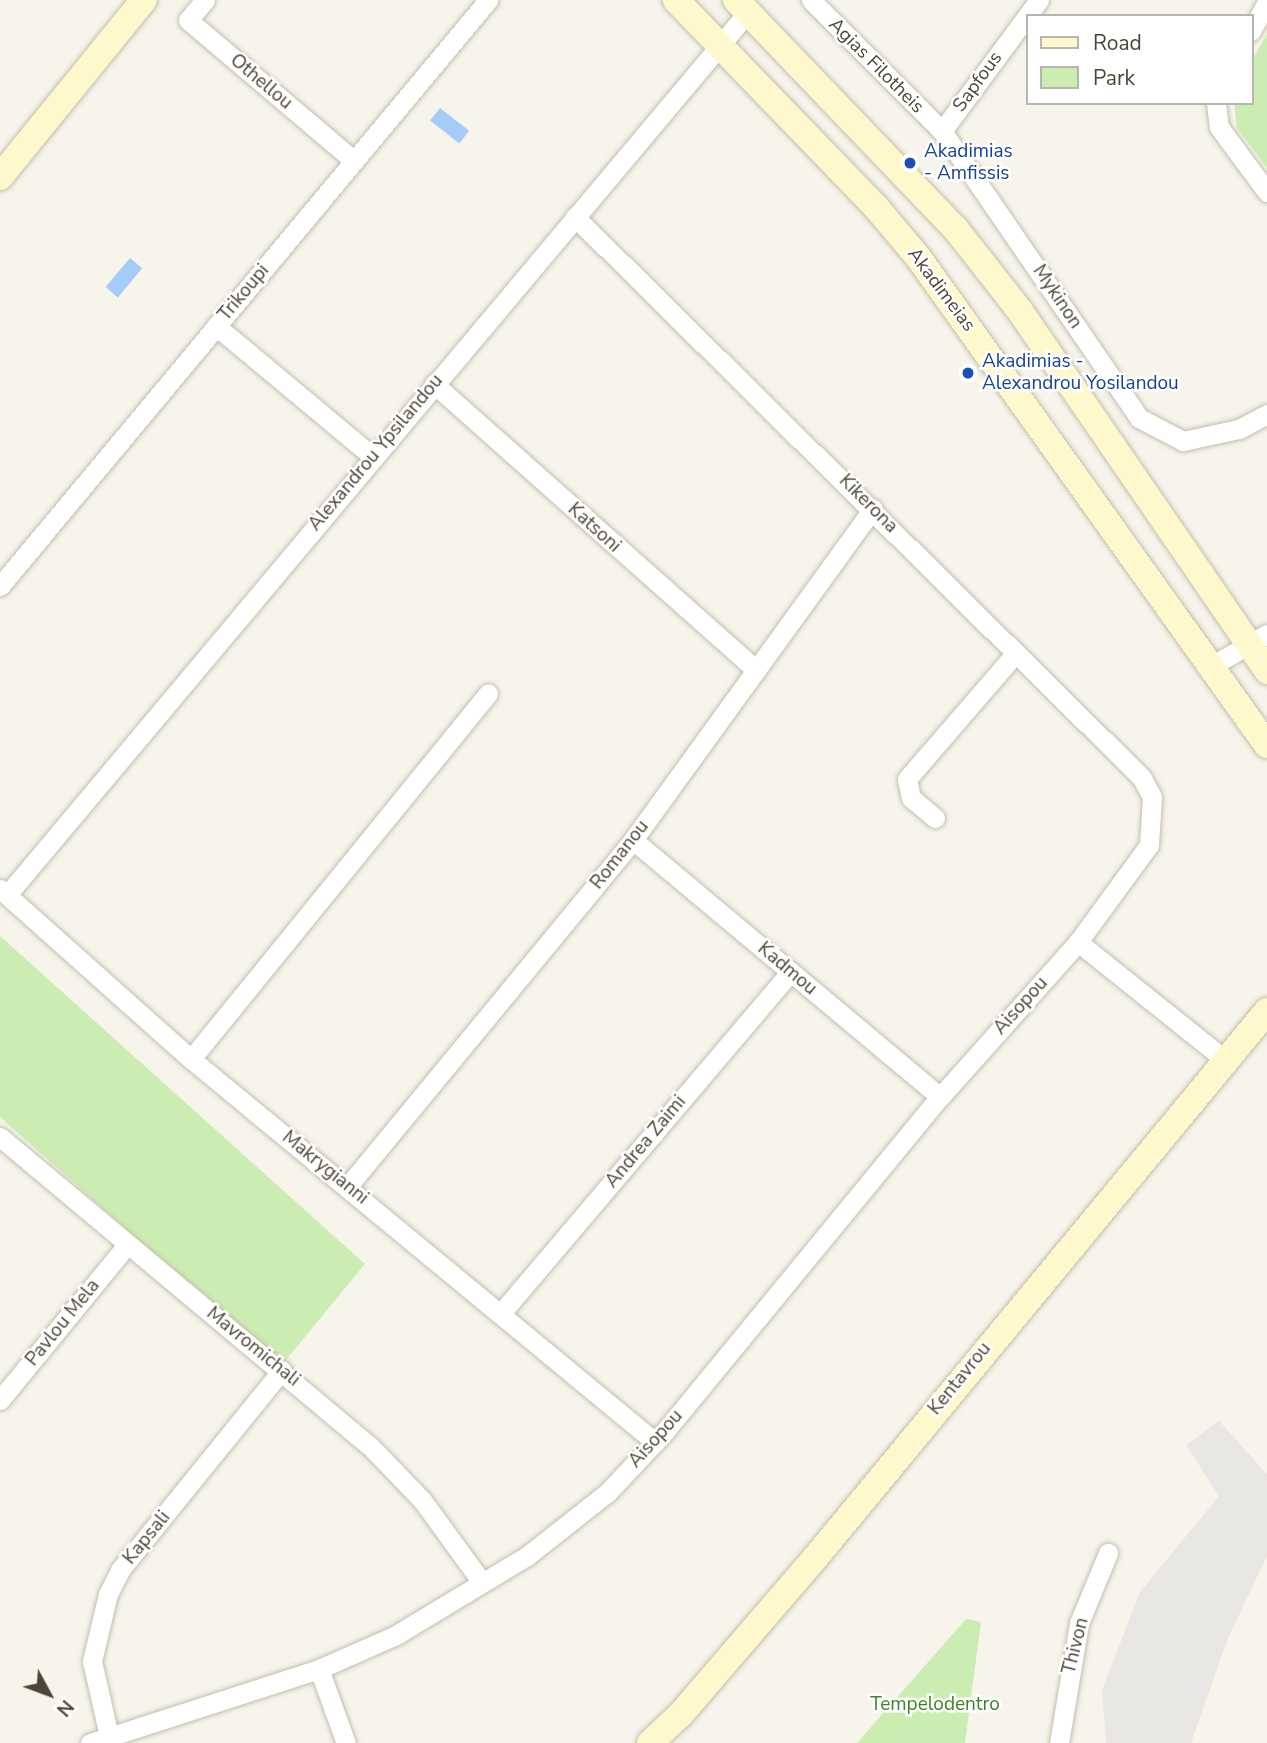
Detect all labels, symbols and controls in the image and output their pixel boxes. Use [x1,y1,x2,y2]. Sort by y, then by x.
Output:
street label: Agias Filotheis [824,14,928,118]
legend [1026,14,1253,105]
text: Road [1093,29,1142,57]
street label: Sapfous [948,47,1008,117]
street label: Othellou [225,49,297,115]
text: Park [1093,64,1135,92]
place label: Akadimias - Amfissis [924,141,1013,185]
marker: Akadimias - Amfissis [902,155,918,171]
street label: Akadimeias [902,244,980,336]
street label: Trikoupi [214,260,274,326]
street label: Mykinon [1027,261,1087,333]
place label: Akadimias - Alexandrou Yosilandou [982,351,1179,395]
marker: Akadimias - Alexandrou Yosilandou [960,365,976,381]
street label: Alexandrou Ypsilandou [304,370,448,536]
street label: Kikerona [834,470,902,538]
street label: Katsoni [563,498,625,558]
street label: Romanou [586,816,654,894]
street label: Kadmou [753,938,821,1000]
street label: Aisopou [989,972,1053,1040]
street label: Andrea Zaimi [601,1091,691,1193]
street label: Makrygianni [277,1126,373,1210]
street label: Pavlou Mela [21,1275,105,1371]
street label: Mavromichali [202,1302,304,1392]
street label: Kentavrou [924,1338,996,1420]
street label: Aisopou [624,1405,688,1473]
street label: Kapsali [119,1507,175,1569]
street label: Thivon [1058,1615,1094,1677]
north arrow [14,1659,84,1729]
text: N [50,1694,79,1722]
park label: Tempelodentro [870,1694,1000,1716]

